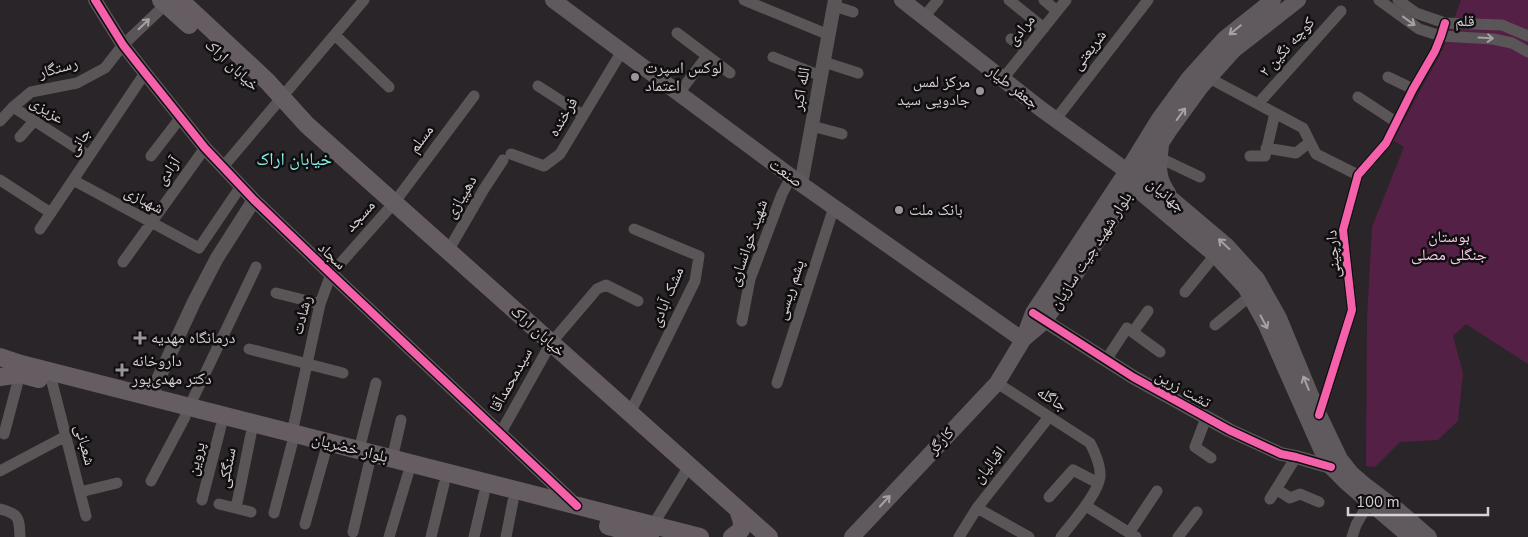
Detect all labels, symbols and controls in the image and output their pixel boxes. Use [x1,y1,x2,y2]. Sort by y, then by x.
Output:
street label: مرادی [1002,10,1040,50]
street label: قلم [1455,10,1475,32]
street label: کوچه نگین ۲ [1254,12,1320,82]
one-way arrow [1401,16,1415,26]
one-way arrow [138,18,151,30]
street label: شریعتی [1066,25,1112,75]
one-way arrow [1229,25,1242,36]
street label: خیابان اراک [200,34,264,96]
one-way arrow [1478,34,1494,43]
street label: رستگار [35,52,80,84]
place label: لوکس اسپرت اعتماد [645,57,722,97]
street label: جعفر طیار [982,59,1043,114]
street label: الله اکبر [786,65,816,114]
marker: لوکس اسپرت اعتماد [629,71,641,83]
place label: مرکز لمس جادویی سید [897,71,970,111]
marker: مرکز لمس جادویی سید [974,85,986,97]
street label: عزیزی [26,91,68,129]
street label: فرخنده [543,93,583,141]
one-way arrow [1176,107,1186,121]
street label: مسلم [403,120,439,158]
street label: جانی [62,124,96,160]
district label: خیابان اراک [256,147,332,171]
street label: آزادی [150,152,186,190]
street label: صنعت [765,153,807,193]
street label: دهپیازی [440,171,482,223]
street label: جهانیان [1142,172,1190,218]
street label: شهبازی [121,181,167,219]
street label: بلوار شهید چیت سازیان [1045,188,1137,314]
street label: مسجد [340,195,380,237]
street label: شهید خوانساری [723,197,773,289]
place label: بانک ملت [909,199,963,221]
marker: بانک ملت [893,204,905,216]
park label: بوستان جنگلی مصلی [1411,226,1487,266]
street label: دارچینی [1320,229,1346,279]
street label: سجاد [313,237,351,275]
one-way arrow [1218,238,1231,250]
street label: پشم ریسی [770,257,810,323]
street label: مشک آبادی [645,264,689,330]
street label: رشادت [287,293,317,337]
street label: خیابان اراک [506,300,570,362]
one-way arrow [1259,314,1269,329]
place label: درمانگاه مهدیه [151,327,235,349]
marker: درمانگاه مهدیه [133,331,147,345]
street label: سیدمحمدآقا [484,344,538,416]
place label: داروخانه دکتر مهدی‌پور [131,350,212,390]
marker: داروخانه دکتر مهدی‌پور [116,364,128,376]
street label: تشت زرین [1151,365,1215,413]
one-way arrow [1301,376,1310,391]
street label: جاگله [1033,381,1071,417]
street label: شعبانی [69,422,101,468]
street label: کارگر [922,422,960,460]
street label: بلوار خضریان [310,428,390,468]
street label: پروین [181,439,211,478]
street label: اقبالیان [967,442,1011,488]
street label: سنگکی [212,446,242,490]
scale bar [1348,484,1488,516]
text: 100 m [1356,492,1400,512]
one-way arrow [879,495,891,508]

